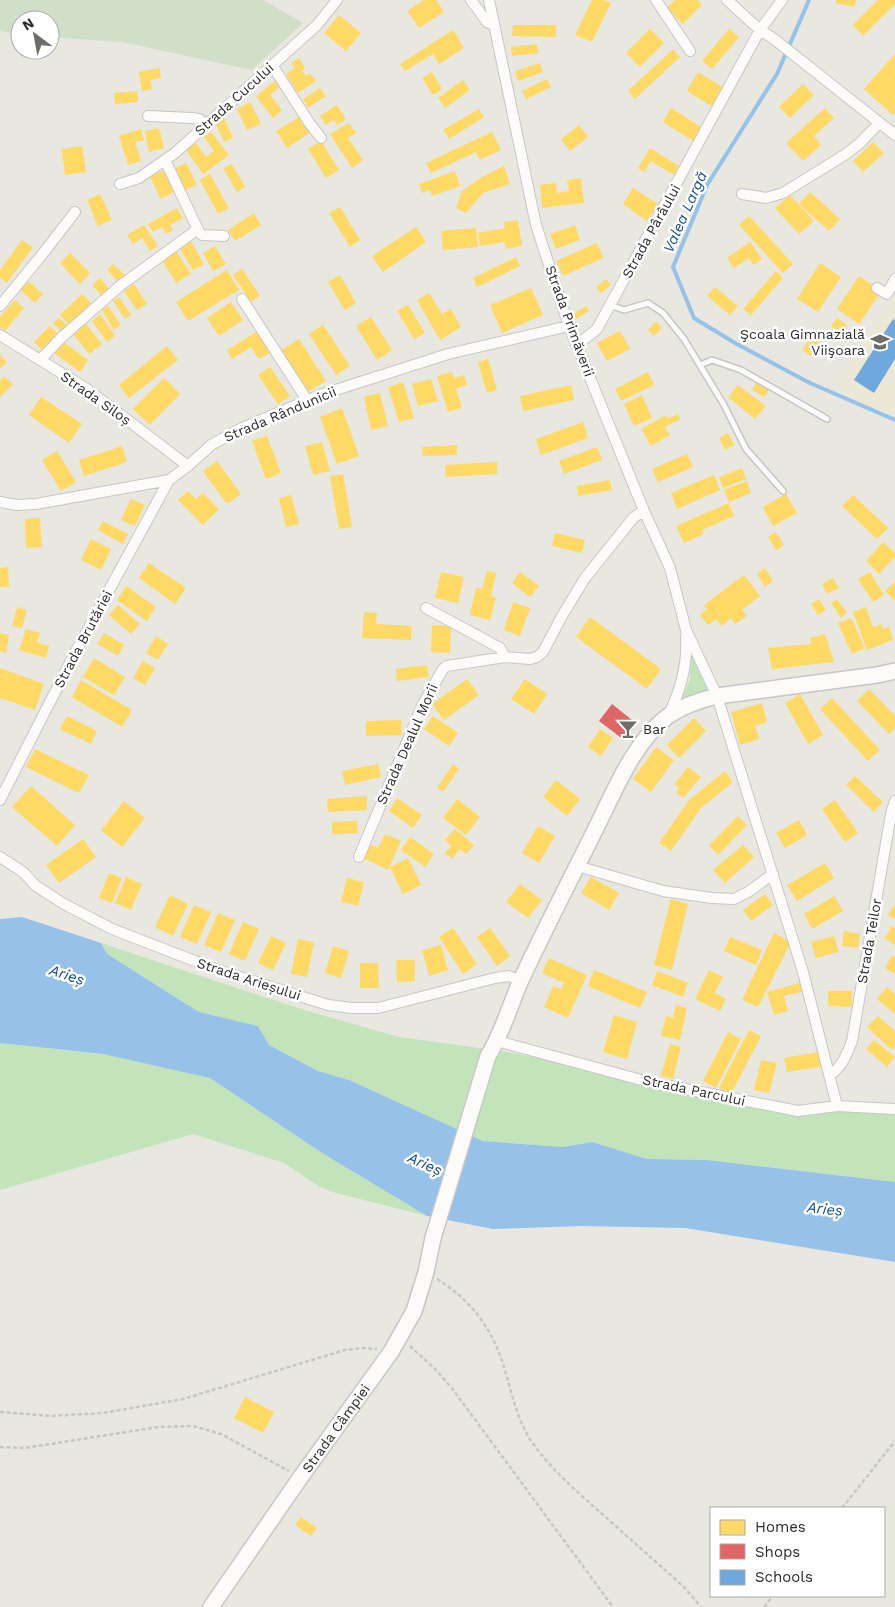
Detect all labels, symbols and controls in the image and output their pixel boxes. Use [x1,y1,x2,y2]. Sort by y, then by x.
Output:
north arrow [10,10,60,60]
text: N [19,14,37,34]
street label: Strada Cucului [191,59,277,139]
water label: Valea Largă [659,169,711,255]
street label: Strada Pârâului [619,181,683,281]
street label: Strada Primăverii [542,263,598,379]
place label: Şcoala Gimnazială Viişoara [740,326,865,358]
school or university icon: Şcoala Gimnazială Viişoara [869,331,891,353]
street label: Strada Siloș [57,368,134,429]
street label: Strada Rândunicii [221,383,339,445]
street label: Strada Brutăriei [51,588,115,690]
street label: Strada Dealul Morii [373,681,441,807]
bar icon: Bar [617,718,639,740]
place label: Bar [643,721,666,737]
street label: Strada Teilor [854,897,884,985]
street label: Strada Arieșului [195,955,303,1004]
water label: Arieș [46,961,87,989]
street label: Strada Parcului [641,1071,747,1109]
water label: Arieș [404,1148,445,1180]
water label: Arieș [805,1198,844,1220]
street label: Strada Câmpiei [299,1381,373,1475]
legend [710,1507,885,1597]
text: Homes [755,1518,806,1536]
text: Shops [755,1543,800,1561]
text: Schools [755,1568,813,1586]

